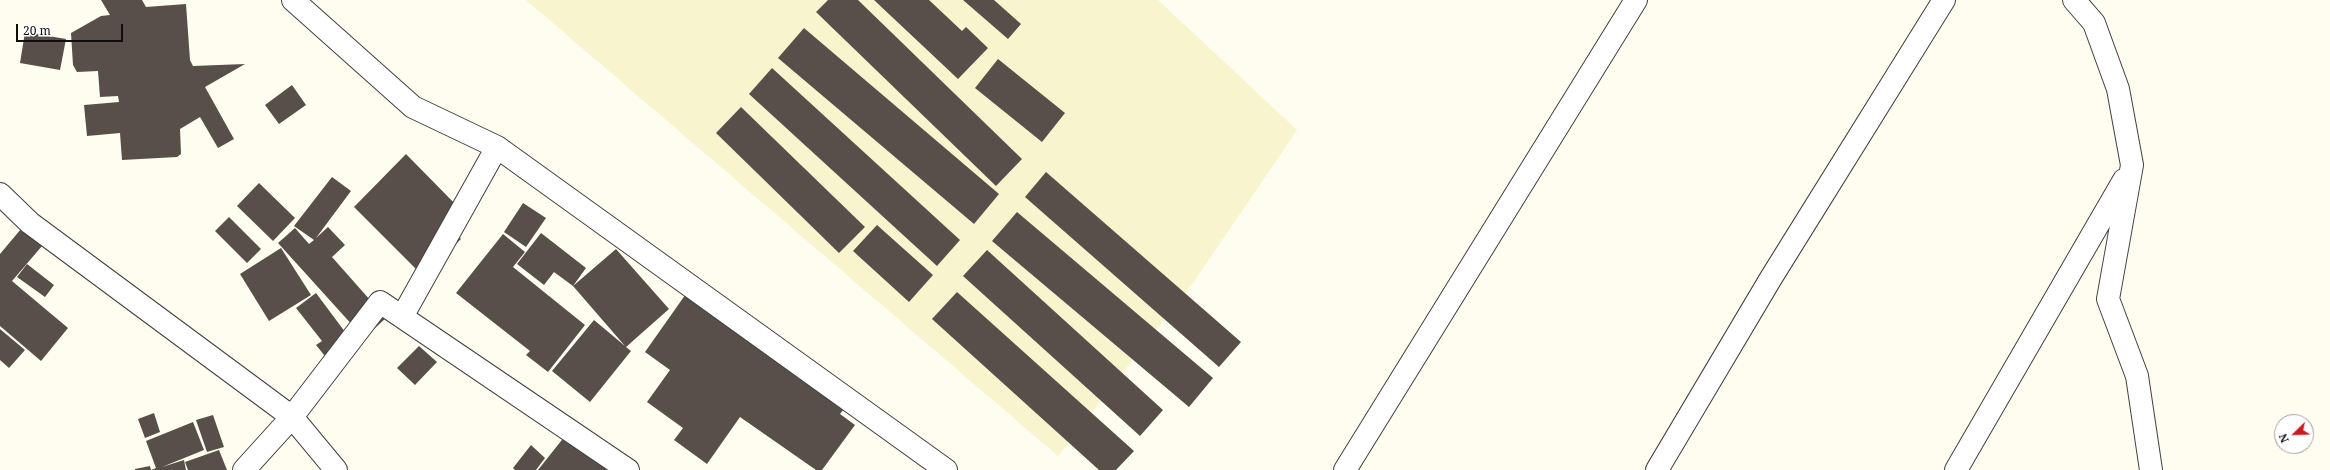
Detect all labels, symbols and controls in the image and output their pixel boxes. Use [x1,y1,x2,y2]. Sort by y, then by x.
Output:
scale bar [18,16,125,42]
text: 20 m [23,22,51,39]
north arrow [2274,414,2314,454]
text: N [2275,432,2292,445]

